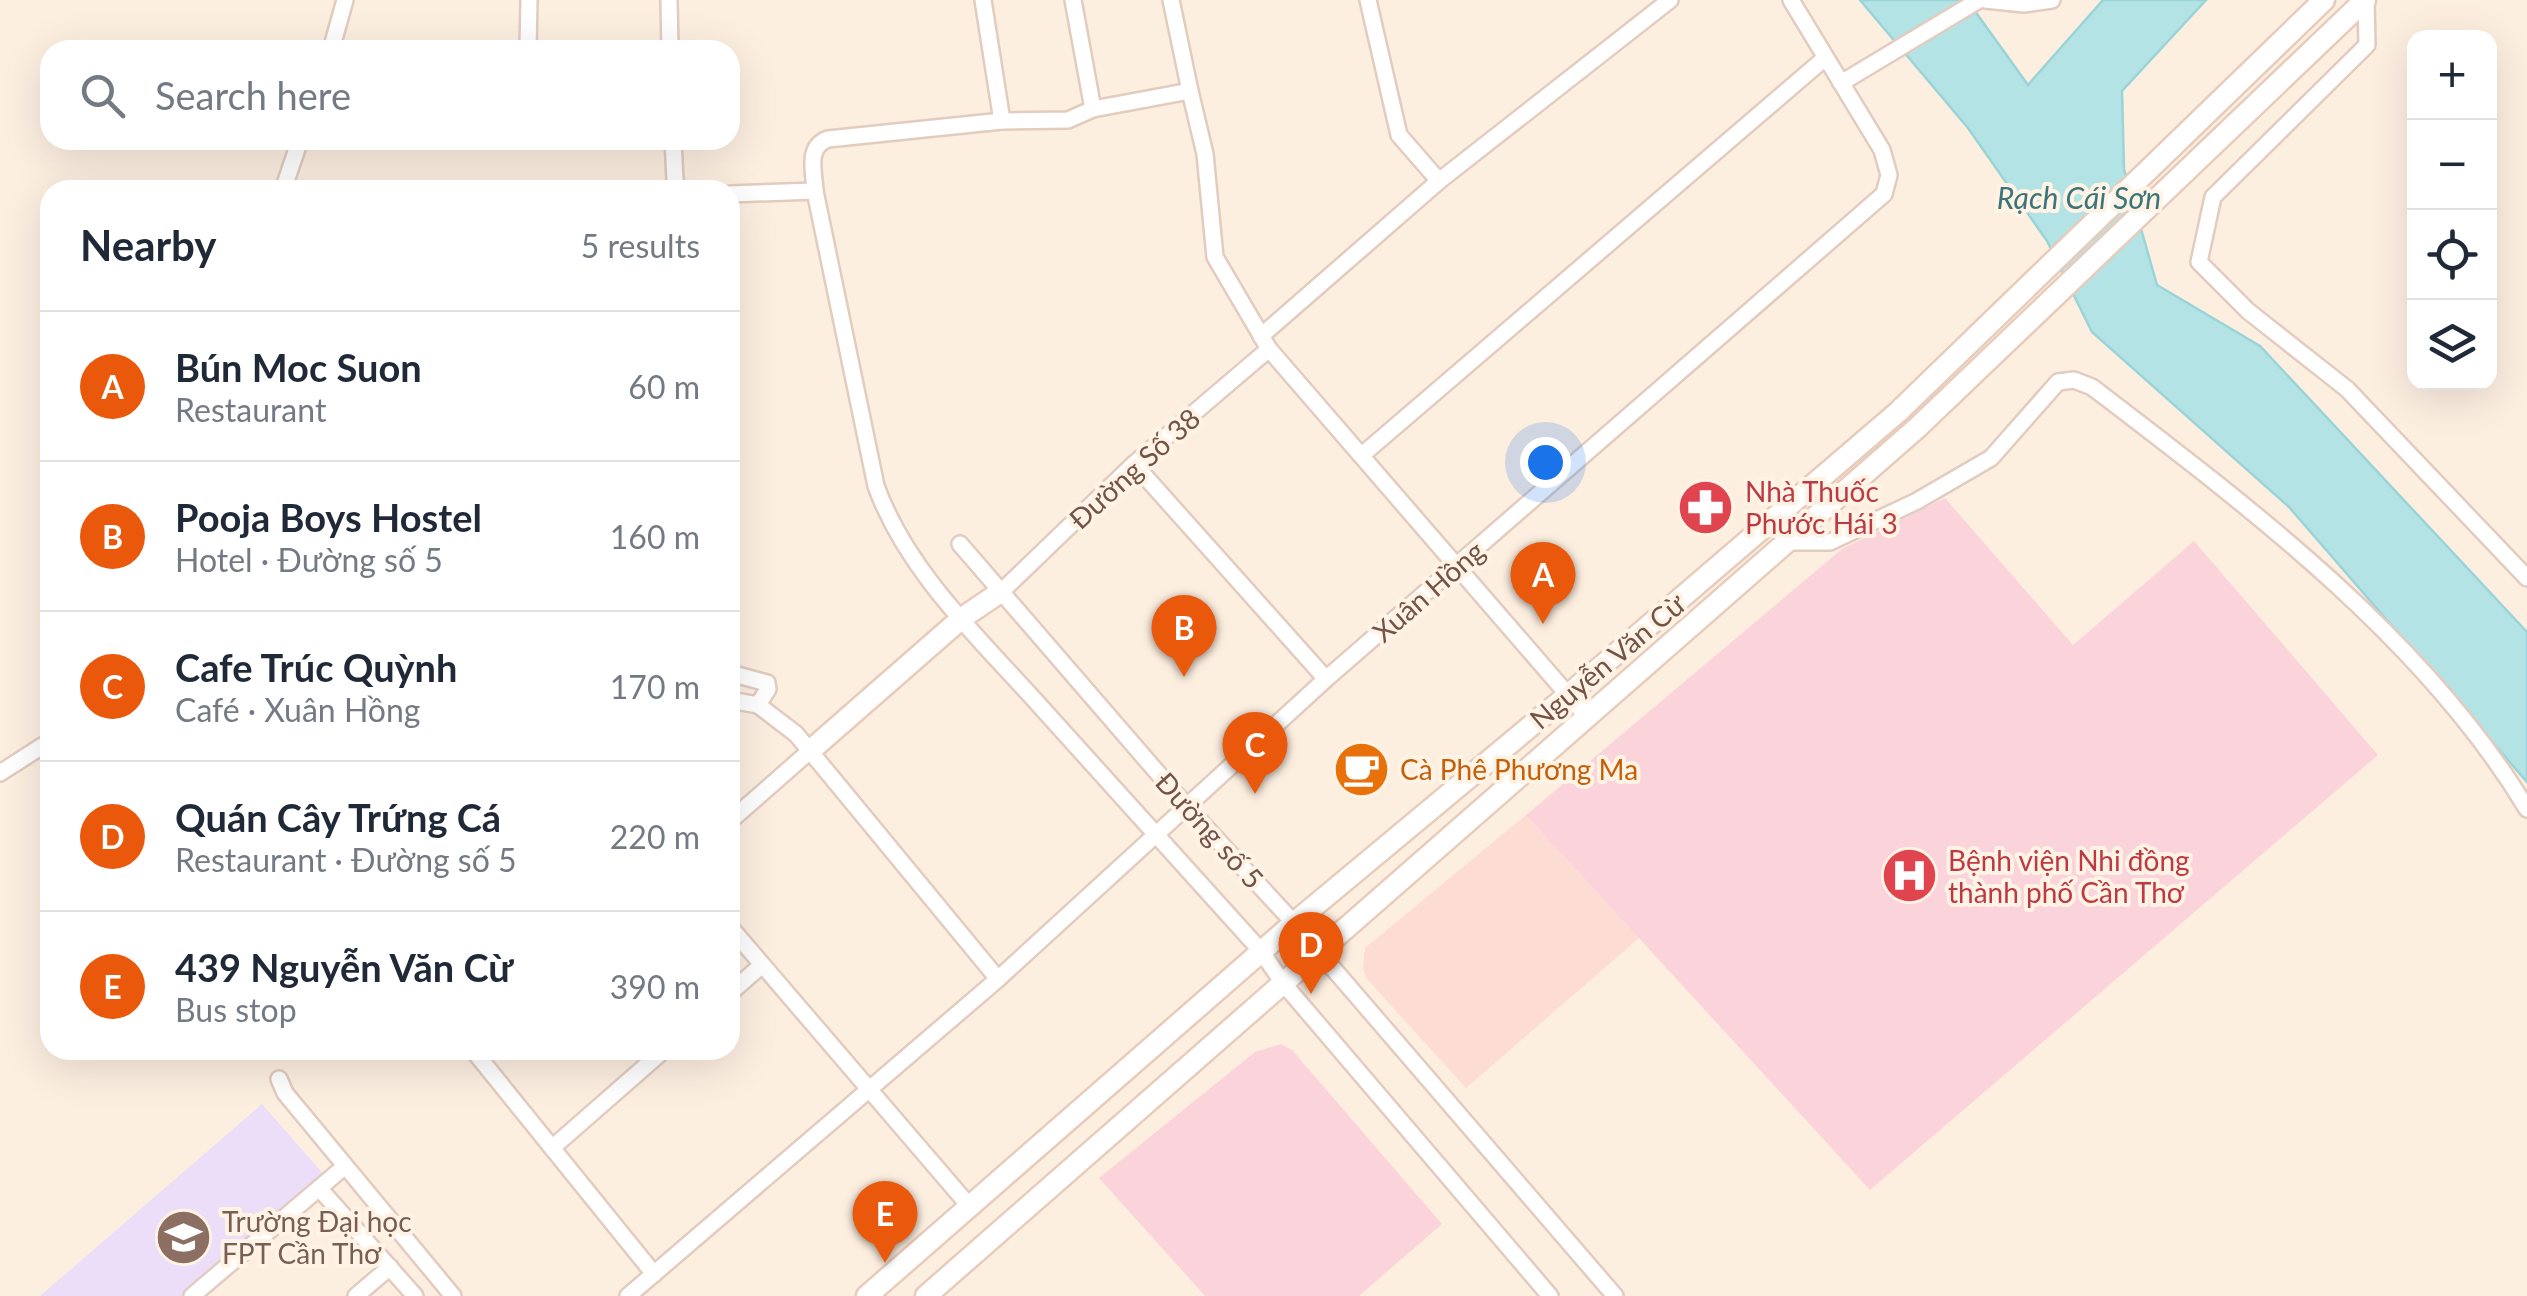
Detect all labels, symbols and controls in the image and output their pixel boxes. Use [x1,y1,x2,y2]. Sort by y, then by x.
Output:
map controls [2407,30,2497,390]
button: + [2407,30,2497,120]
search box [40,40,740,150]
icon: search [75,68,130,123]
text: Search here [155,72,351,118]
button: − [2407,120,2497,210]
water label: Rạch Cái Sơn [1997,179,2161,215]
button: locate [2407,210,2497,300]
text: Nearby [80,220,217,270]
text: 5 results [581,226,700,265]
button: layers [2407,300,2497,390]
text: Bún Moc Suon [175,344,422,390]
text: A [101,367,124,406]
text: 60 m [628,367,700,406]
text: Restaurant [175,390,326,429]
street label: Đường Số 38 [1062,400,1206,536]
your location [1520,437,1571,488]
place label: Nhà Thuốc Phước Hái 3 [1745,474,1898,540]
pharmacy icon: Nhà Thuốc Phước Hái 3 [1676,477,1736,537]
text: Pooja Boys Hostel [175,494,482,540]
text: B [102,517,123,556]
text: 160 m [610,517,700,556]
street label: Xuân Hồng [1365,533,1491,649]
text: Hotel · Đường số 5 [175,540,443,579]
pin: A [1510,542,1576,624]
street label: Nguyễn Văn Cừ [1523,586,1692,736]
pin: B [1152,594,1216,677]
text: Cafe Trúc Quỳnh [175,644,457,690]
text: C [102,667,123,706]
text: 170 m [610,667,700,706]
text: Café · Xuân Hồng [175,690,420,729]
pin: C [1222,712,1288,794]
cafe icon: Cà Phê Phương Ma [1331,739,1391,799]
place label: Cà Phê Phương Ma [1400,752,1638,786]
street label: Đường số 5 [1149,765,1271,895]
text: Quán Cây Trứng Cá [175,794,501,840]
text: D [100,817,125,856]
text: 220 m [610,817,700,856]
text: Restaurant · Đường số 5 [175,840,517,879]
place label: Bệnh viện Nhi đồng thành phố Cần Thơ [1948,843,2190,909]
hospital icon: Bệnh viện Nhi đồng thành phố Cần Thơ [1879,846,1939,906]
pin: D [1278,912,1344,994]
text: 439 Nguyễn Văn Cừ [175,944,513,990]
text: E [103,967,122,1006]
text: 390 m [610,967,700,1006]
text: Bus stop [175,990,297,1029]
pin: E [852,1180,918,1263]
place label: Trường Đại học FPT Cần Thơ [222,1204,412,1270]
school or university icon: Trường Đại học FPT Cần Thơ [153,1207,213,1267]

